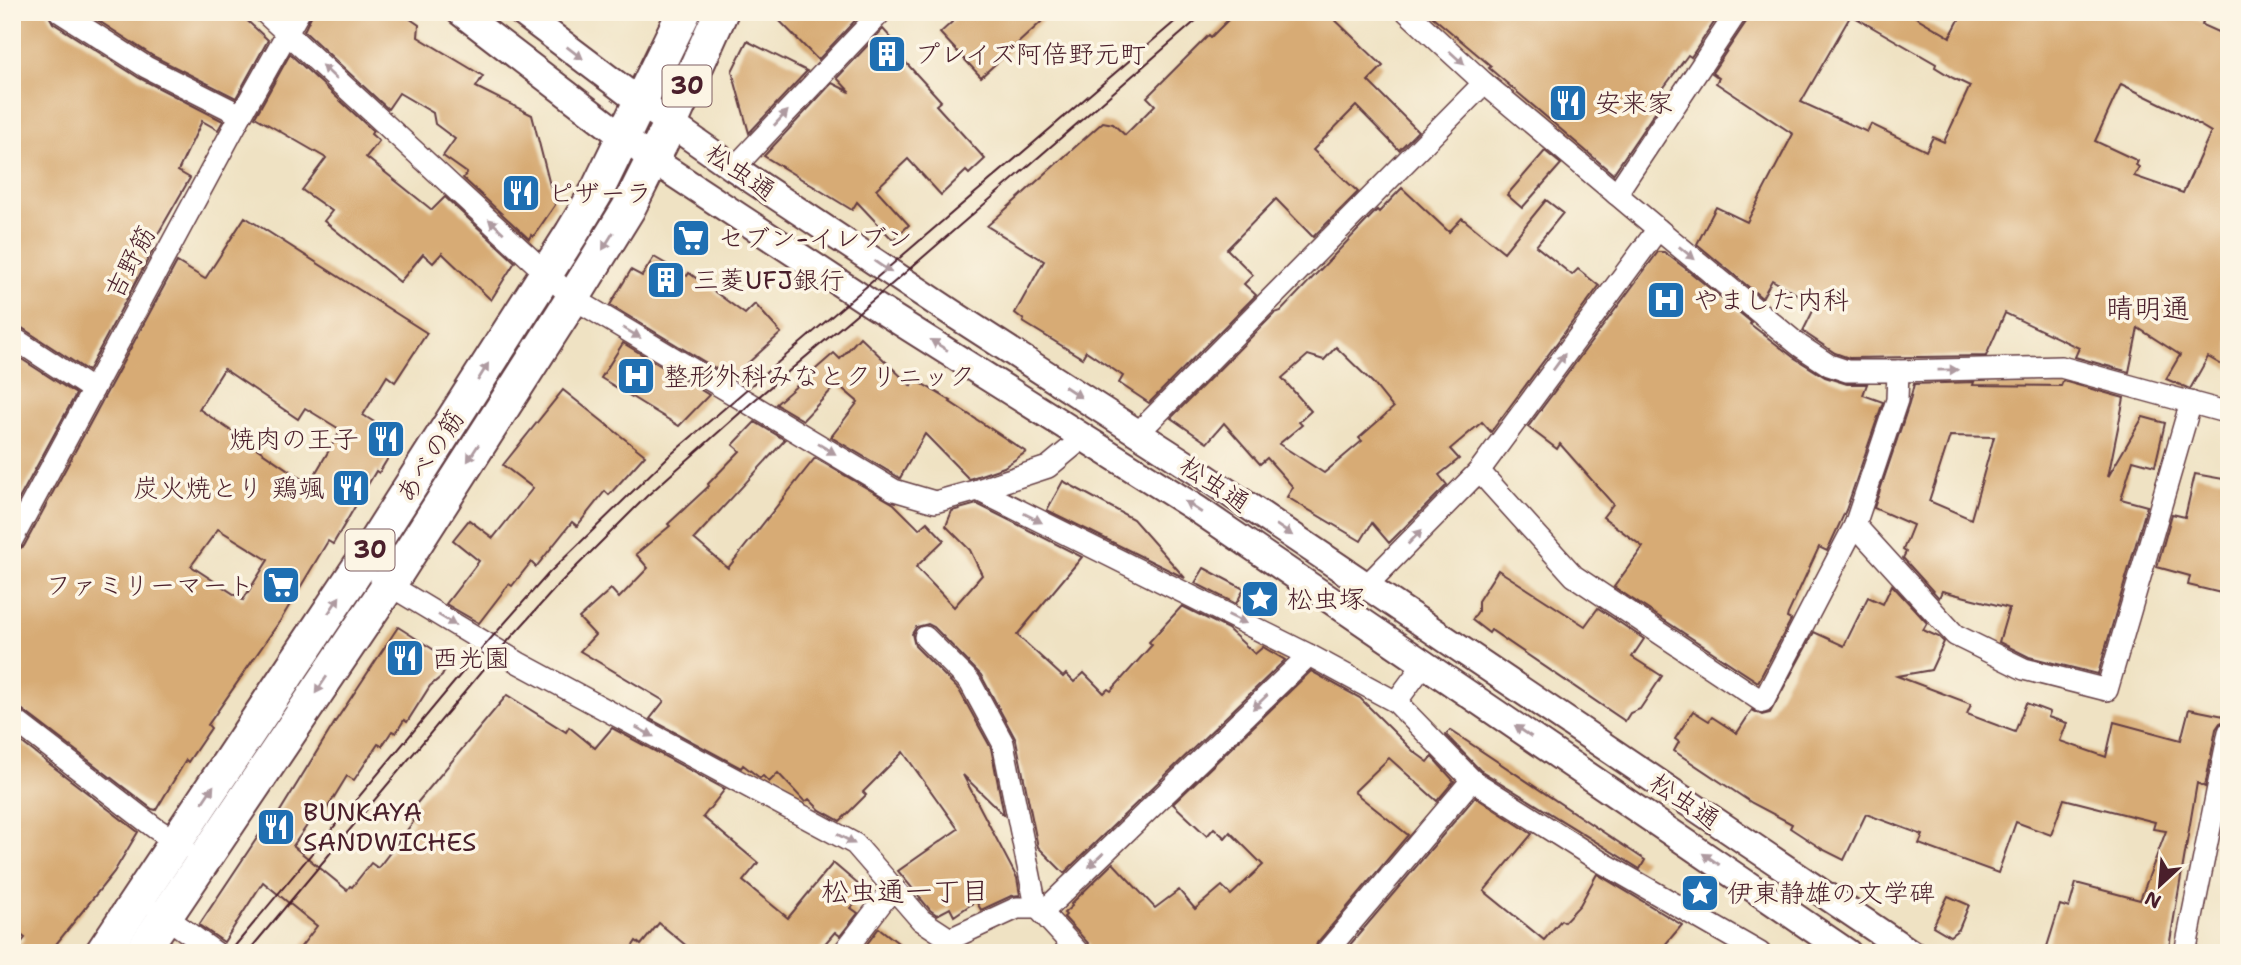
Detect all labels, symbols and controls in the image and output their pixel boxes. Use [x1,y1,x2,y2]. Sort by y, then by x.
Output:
building icon: プレイズ阿倍野元町 [866,33,908,75]
place label: プレイズ阿倍野元町 [914,36,1146,71]
one-way arrow [566,46,584,60]
one-way arrow [1448,50,1466,66]
one-way arrow [320,64,338,80]
road number: 30 [662,66,712,106]
restaurant icon: 安来家 [1547,82,1589,124]
place label: 安来家 [1595,85,1673,120]
one-way arrow [773,109,789,127]
street label: 松虫通 [699,135,783,208]
restaurant icon: ピザーラ [500,172,542,214]
place label: ピザーラ [548,175,652,210]
supermarket icon: セブン-イレブン [670,217,712,259]
street label: 吉野筋 [96,219,163,304]
one-way arrow [488,219,505,235]
place label: セブン-イレブン [718,220,913,255]
one-way arrow [602,231,615,250]
one-way arrow [1678,245,1696,261]
building icon: 三菱UFJ銀行 [645,259,687,301]
one-way arrow [874,260,892,274]
place label: 三菱UFJ銀行 [693,262,845,297]
hospital icon: やました内科 [1645,279,1687,321]
place label: やました内科 [1693,282,1849,317]
district label: 晴明通 [2106,289,2190,327]
one-way arrow [622,326,641,339]
one-way arrow [929,339,948,352]
one-way arrow [1552,353,1566,371]
hospital icon: 整形外科みなとクリニック [615,355,657,397]
place label: 整形外科みなとクリニック [663,358,975,393]
one-way arrow [477,362,490,381]
one-way arrow [1937,364,1959,376]
one-way arrow [1063,385,1083,398]
street label: あべの筋 [387,402,472,509]
restaurant icon: 焼肉の王子 [365,418,407,460]
place label: 焼肉の王子 [229,421,359,456]
one-way arrow [818,443,837,456]
one-way arrow [467,444,480,463]
street label: 松虫通 [1173,447,1257,520]
restaurant icon: 炭火焼とり 鶏颯 [330,467,372,509]
place label: 炭火焼とり 鶏颯 [133,470,324,505]
one-way arrow [1183,500,1203,513]
one-way arrow [1023,512,1043,523]
one-way arrow [1275,523,1293,537]
one-way arrow [1406,529,1422,546]
road number: 30 [346,530,394,570]
supermarket icon: ファミリーマート [260,564,302,606]
place label: ファミリーマート [45,567,254,602]
place icon: 松虫塚 [1239,578,1281,620]
place label: 松虫塚 [1287,581,1365,616]
one-way arrow [327,595,340,614]
one-way arrow [437,614,456,627]
one-way arrow [1227,614,1247,625]
restaurant icon: 西光園 [384,637,426,679]
place label: 西光園 [432,640,510,675]
one-way arrow [315,675,328,694]
one-way arrow [1251,694,1268,711]
one-way arrow [1514,724,1532,738]
one-way arrow [635,726,655,738]
street label: 松虫通 [1643,764,1727,837]
one-way arrow [201,785,215,803]
place label: BUNKAYA SANDWICHES [303,794,477,859]
restaurant icon: BUNKAYA SANDWICHES [255,806,297,848]
one-way arrow [836,833,855,845]
north arrow [2126,850,2196,920]
one-way arrow [1088,852,1105,868]
one-way arrow [1702,852,1720,866]
district label: 松虫通一丁目 [821,872,989,910]
place icon: 伊東静雄の文学碑 [1679,872,1721,914]
place label: 伊東静雄の文学碑 [1727,875,1935,910]
text: N [2141,885,2165,914]

